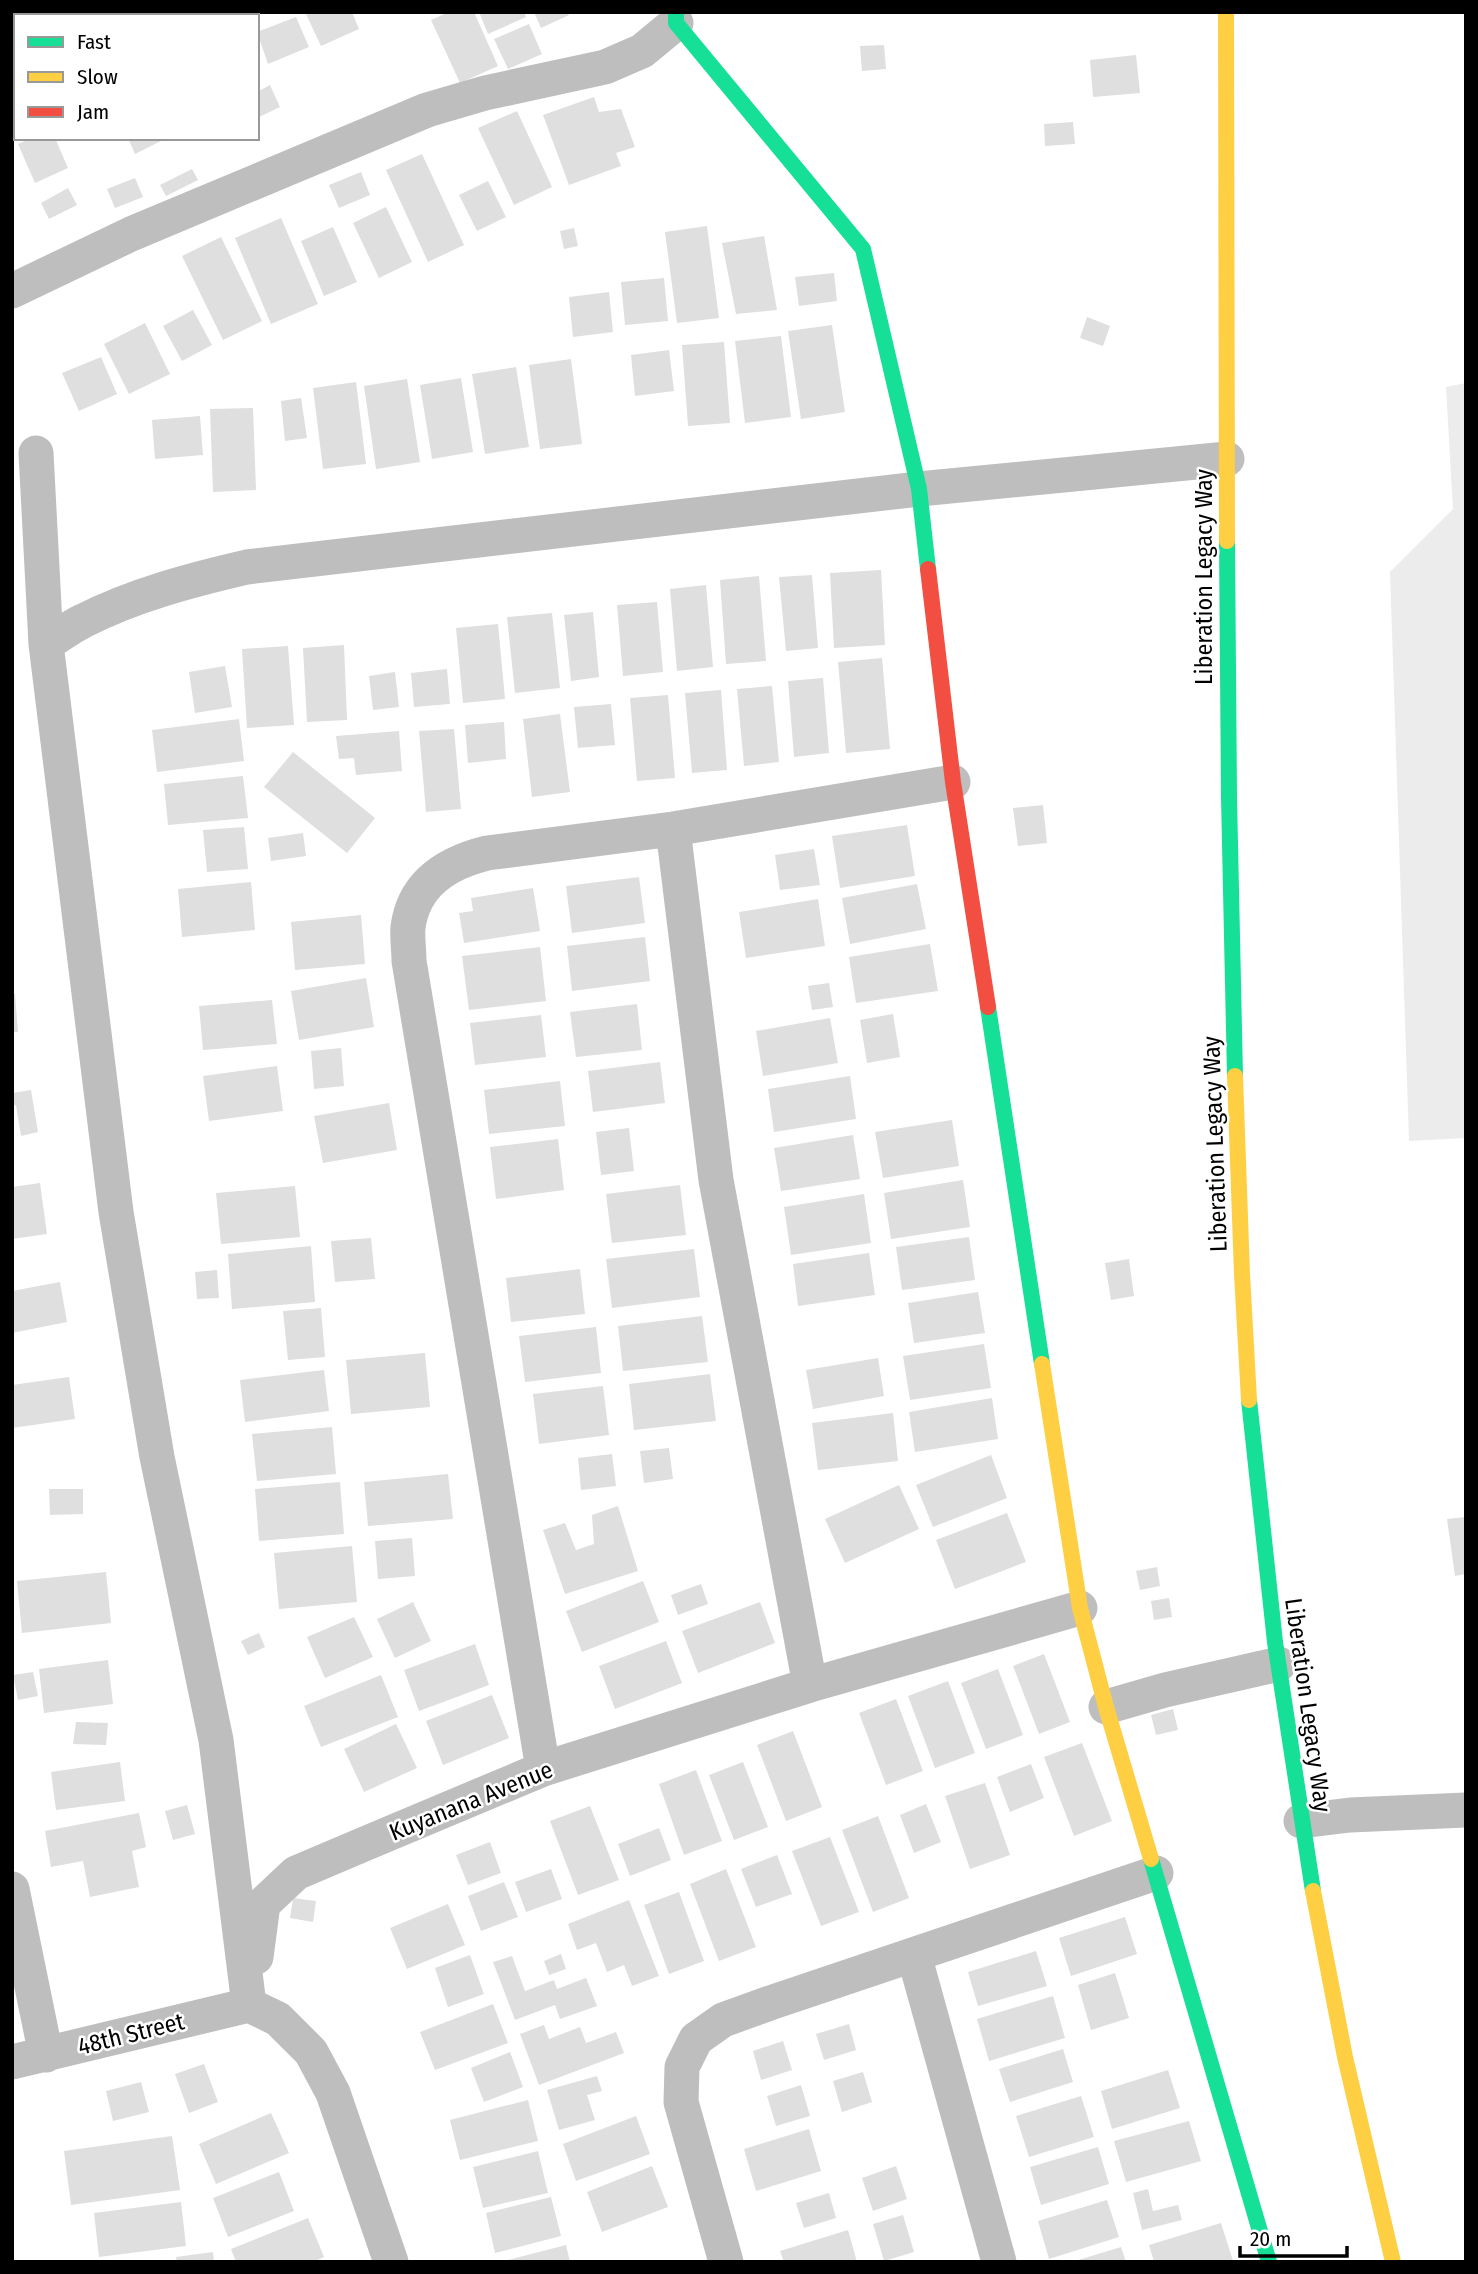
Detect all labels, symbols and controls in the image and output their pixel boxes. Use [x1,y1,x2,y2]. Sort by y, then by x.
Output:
legend [14,14,259,140]
text: Fast [77,29,111,55]
text: Slow [77,64,118,90]
text: Jam [77,99,109,125]
street label: Liberation Legacy Way [1190,469,1218,685]
street label: Liberation Legacy Way [1197,1035,1233,1252]
street label: Liberation Legacy Way [1279,1596,1337,1814]
street label: Kuyanana Avenue [385,1755,557,1847]
street label: 48th Street [75,2007,187,2061]
scale bar [1240,2214,1347,2258]
text: 20 m [1250,2226,1291,2252]

